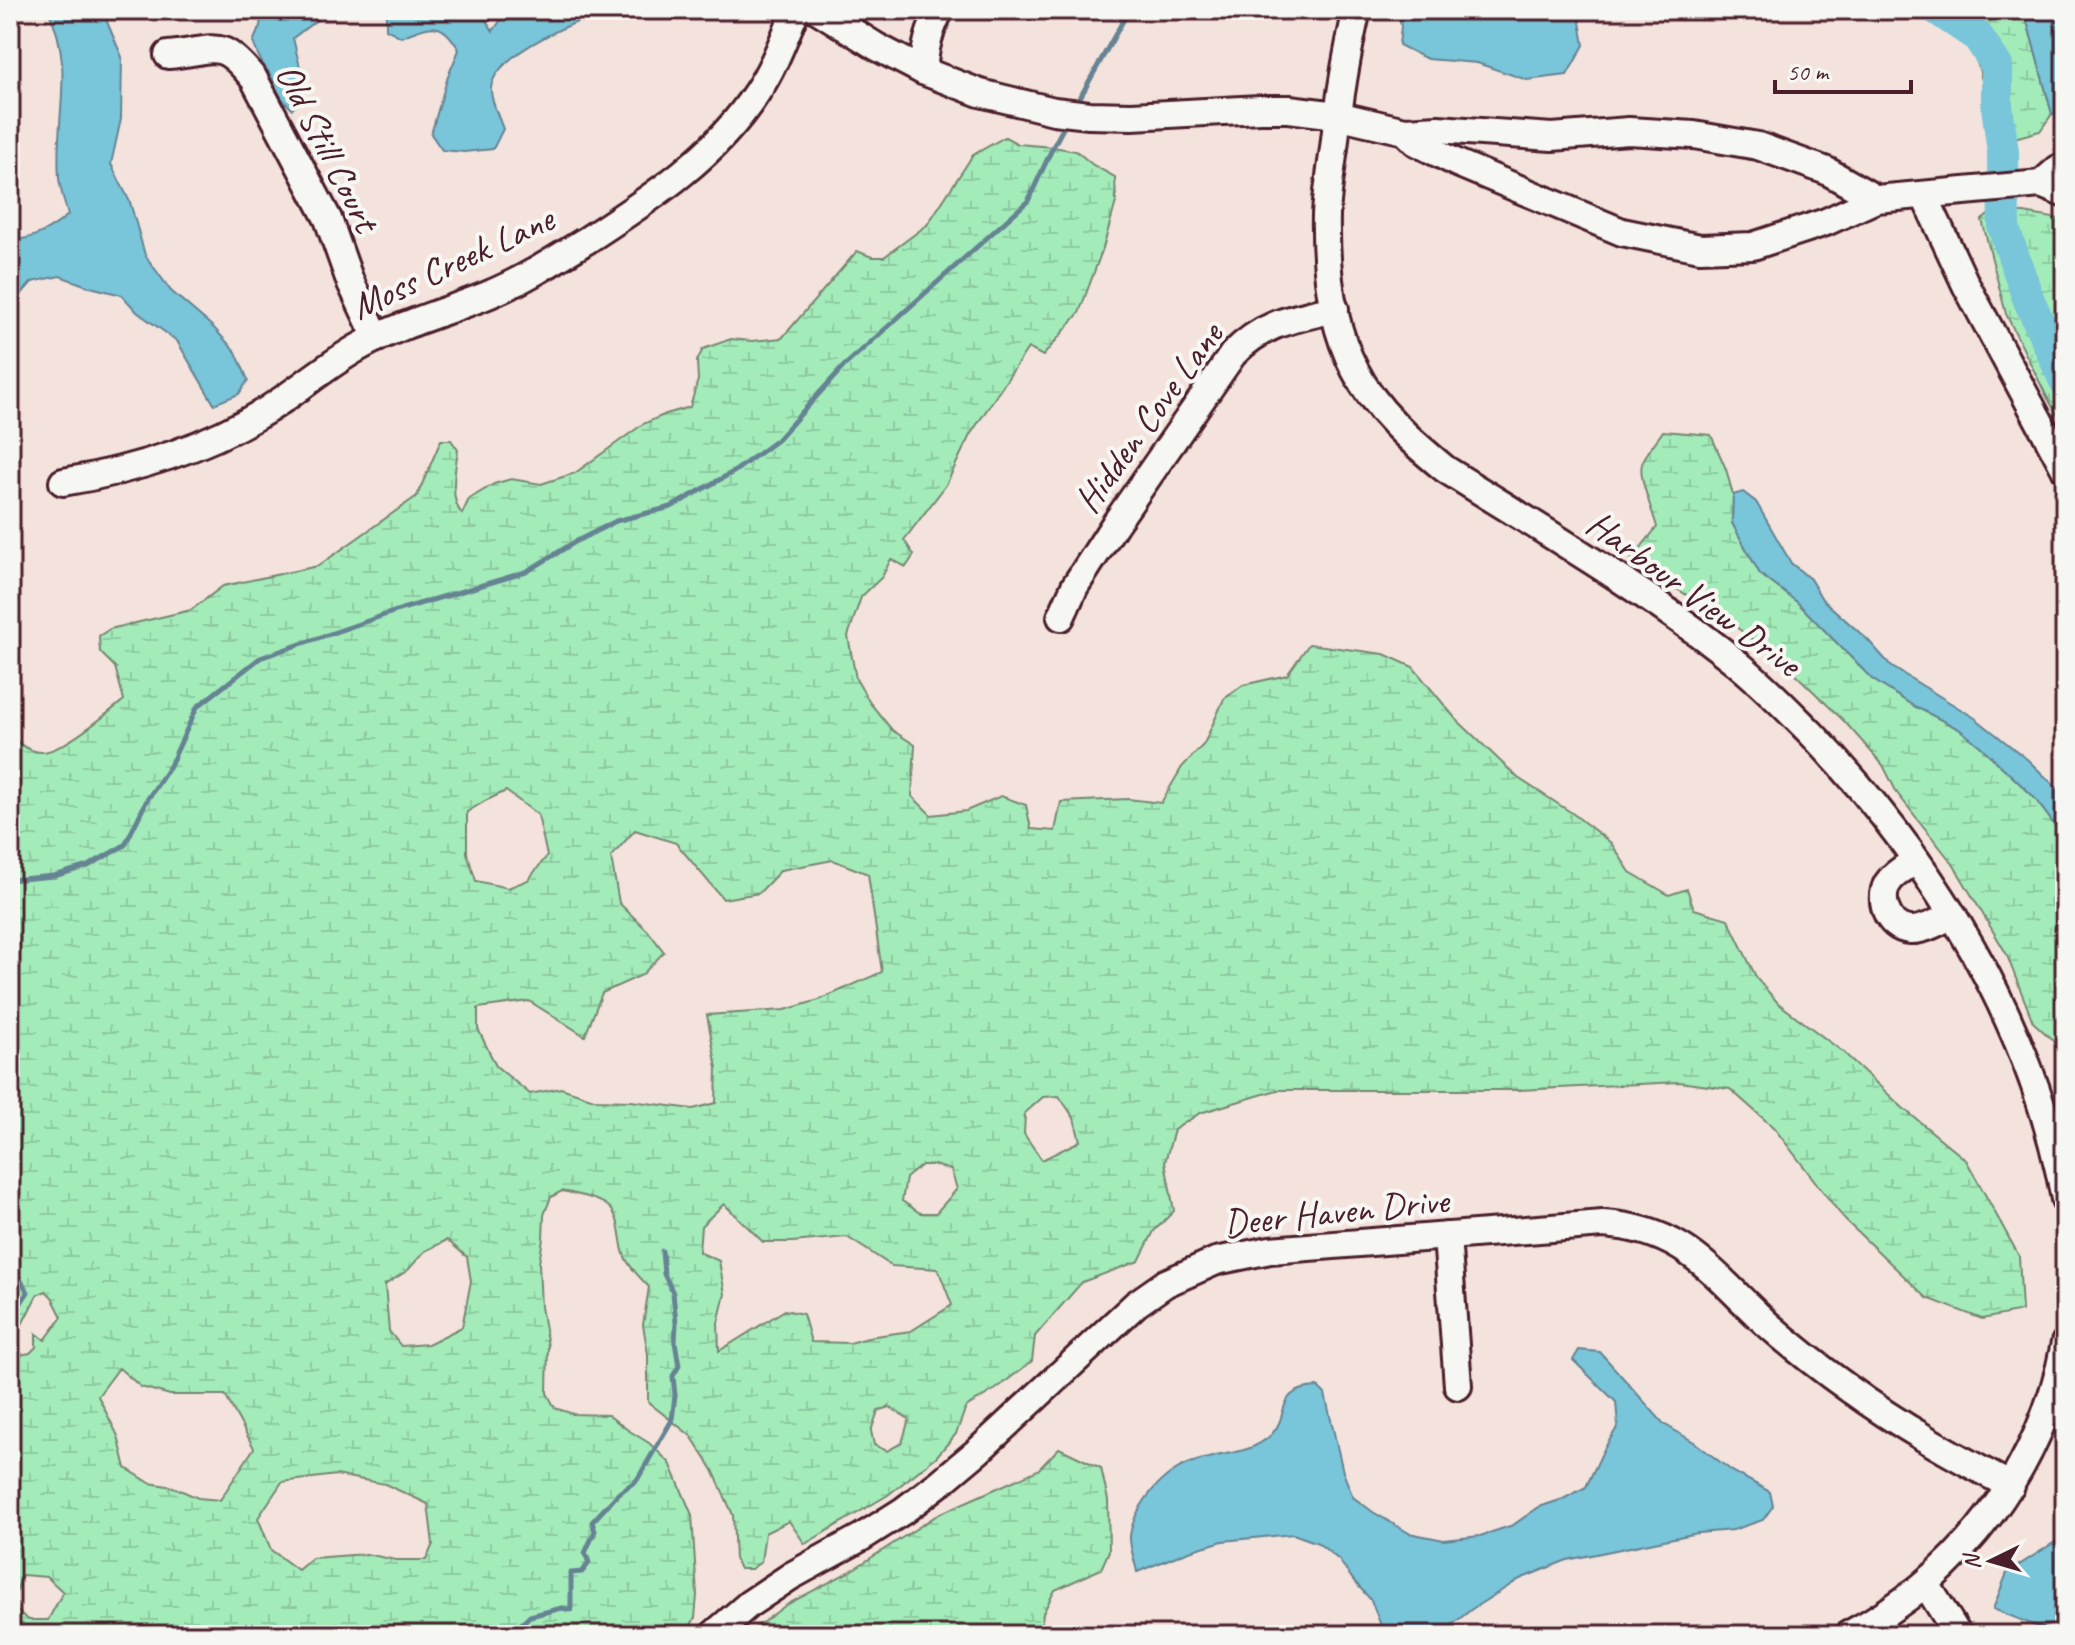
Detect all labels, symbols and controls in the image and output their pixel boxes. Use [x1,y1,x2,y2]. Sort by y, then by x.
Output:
scale bar [1775,44,1911,94]
street label: Old Still Court [265,55,391,242]
text: 50 m [1787,57,1830,87]
street label: Moss Creek Lane [344,194,563,330]
street label: Hidden Cove Lane [1064,311,1235,522]
street label: Harbour View Drive [1577,500,1812,688]
street label: Deer Haven Drive [1221,1176,1453,1247]
north arrow [1951,1521,2031,1601]
text: N [1957,1551,1987,1571]

